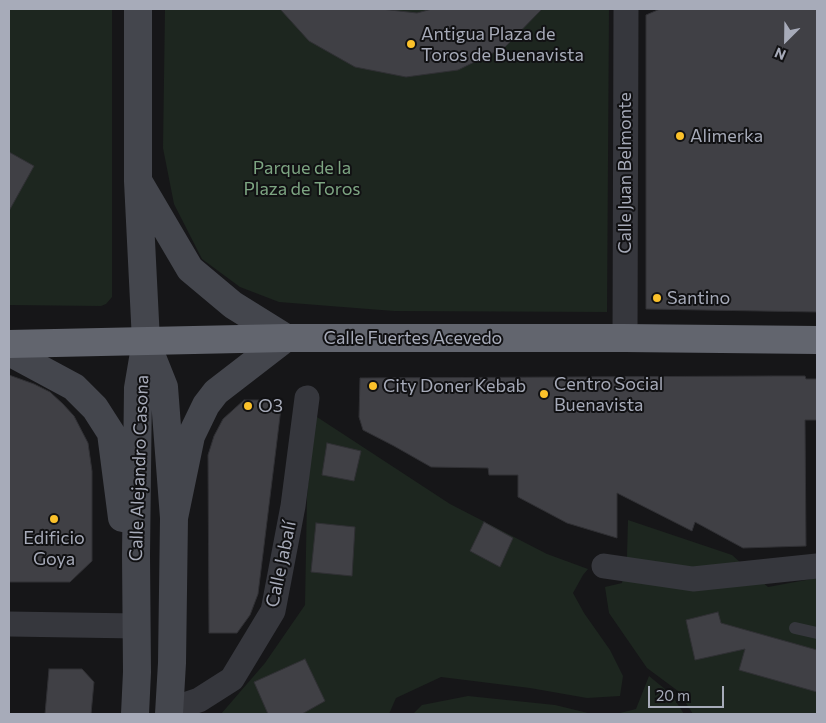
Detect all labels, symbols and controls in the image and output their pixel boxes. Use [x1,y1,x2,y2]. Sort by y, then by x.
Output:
north arrow [761,15,811,65]
place label: Antigua Plaza de Toros de Buenavista [421,23,584,66]
marker: Antigua Plaza de Toros de Buenavista [405,38,417,50]
text: N [772,44,788,64]
street label: Calle Juan Belmonte [614,92,636,254]
place label: Alimerka [690,125,763,147]
marker: Alimerka [674,130,686,142]
park label: Parque de la Plaza de Toros [244,157,360,200]
place label: Santino [667,287,730,309]
marker: Santino [651,292,663,304]
street label: Calle Fuertes Acevedo [324,327,502,349]
place label: Centro Social Buenavista [554,373,663,416]
street label: Calle Alejandro Casona [125,374,153,562]
place label: City Doner Kebab [383,375,526,397]
marker: City Doner Kebab [367,380,379,392]
marker: Centro Social Buenavista [538,388,550,400]
place label: O3 [258,395,283,417]
marker: O3 [242,400,254,412]
marker: Edificio Goya [48,513,60,525]
street label: Calle Jabalí [261,519,301,609]
place label: Edificio Goya [23,527,85,570]
scale bar [651,676,727,708]
text: 20 m [656,686,690,704]

